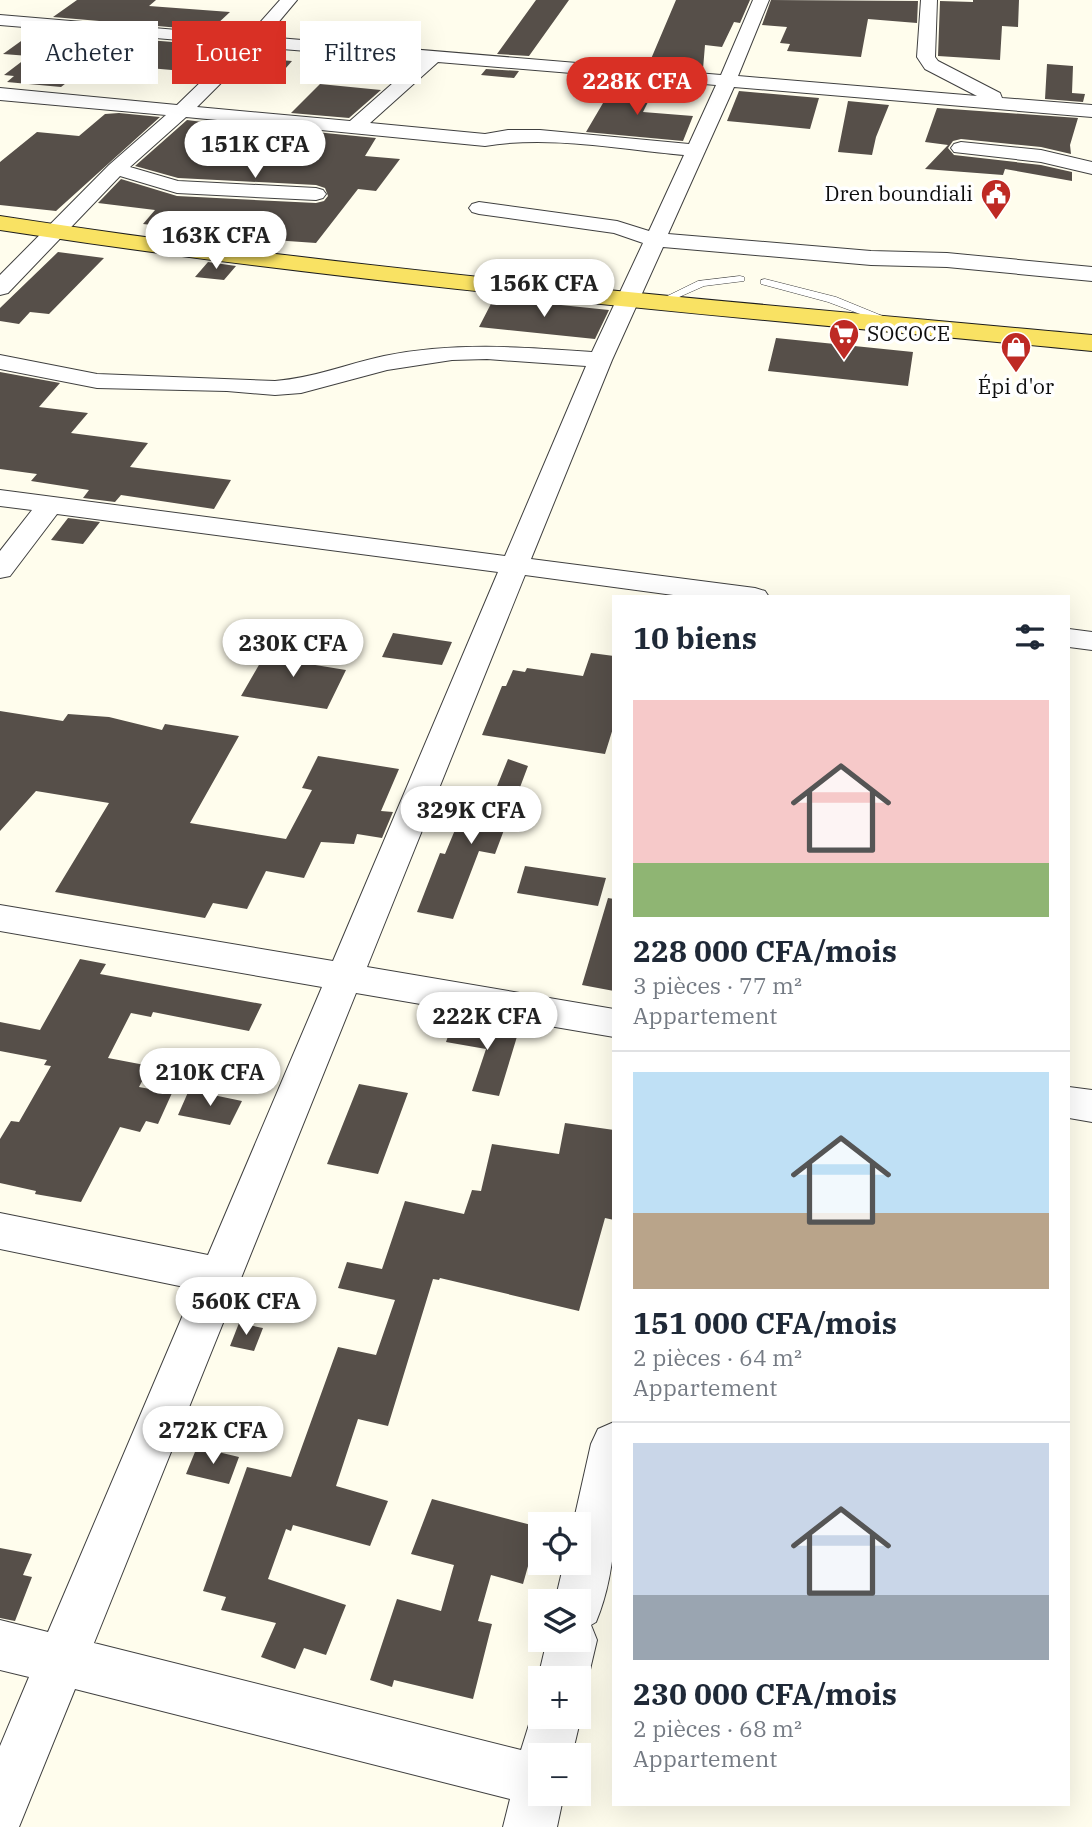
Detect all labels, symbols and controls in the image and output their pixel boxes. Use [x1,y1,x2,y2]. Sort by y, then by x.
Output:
chip: Acheter [21,21,158,84]
chip: Louer [172,21,286,84]
chip: Filtres [300,21,421,84]
pin: 228K CFA [565,58,709,117]
text: 228K CFA [583,65,691,95]
pin: 151K CFA [183,120,327,180]
text: 151K CFA [201,128,309,158]
public building icon: Dren boundiali [979,177,1013,221]
place label: Dren boundiali [825,179,973,207]
pin: 163K CFA [144,212,288,271]
text: 163K CFA [162,219,270,249]
pin: 156K CFA [472,260,616,319]
text: 156K CFA [490,267,598,297]
supermarket icon: SOCOCE [827,317,861,361]
place label: SOCOCE [867,319,950,347]
shop icon: Épi d'or [999,330,1033,374]
place label: Épi d'or [978,372,1055,400]
text: 10 biens [633,618,757,657]
icon: filters [1011,618,1049,656]
pin: 230K CFA [221,620,365,679]
text: 230K CFA [239,627,347,657]
icon: home [778,745,904,871]
pin: 329K CFA [399,786,543,846]
text: 329K CFA [417,794,525,824]
text: 228 000 CFA/mois [633,931,897,970]
text: 3 pièces · 77 m² [633,970,802,1000]
pin: 222K CFA [415,992,559,1052]
text: 222K CFA [433,1000,541,1030]
text: Appartement [633,1000,777,1030]
pin: 210K CFA [138,1048,282,1108]
text: 210K CFA [156,1056,264,1086]
icon: home [778,1117,904,1243]
pin: 560K CFA [174,1278,318,1337]
text: 560K CFA [192,1285,300,1315]
text: 151 000 CFA/mois [633,1303,897,1342]
text: 2 pièces · 64 m² [633,1342,802,1372]
text: Appartement [633,1372,777,1402]
pin: 272K CFA [141,1406,285,1466]
text: 272K CFA [159,1414,267,1444]
icon: home [778,1488,904,1614]
map controls [528,1512,591,1806]
button: locate [528,1512,591,1575]
button: layers [528,1589,591,1652]
button: + [528,1666,591,1729]
text: 230 000 CFA/mois [633,1674,897,1713]
text: 2 pièces · 68 m² [633,1713,802,1743]
button: − [528,1743,591,1806]
text: Appartement [633,1743,777,1773]

